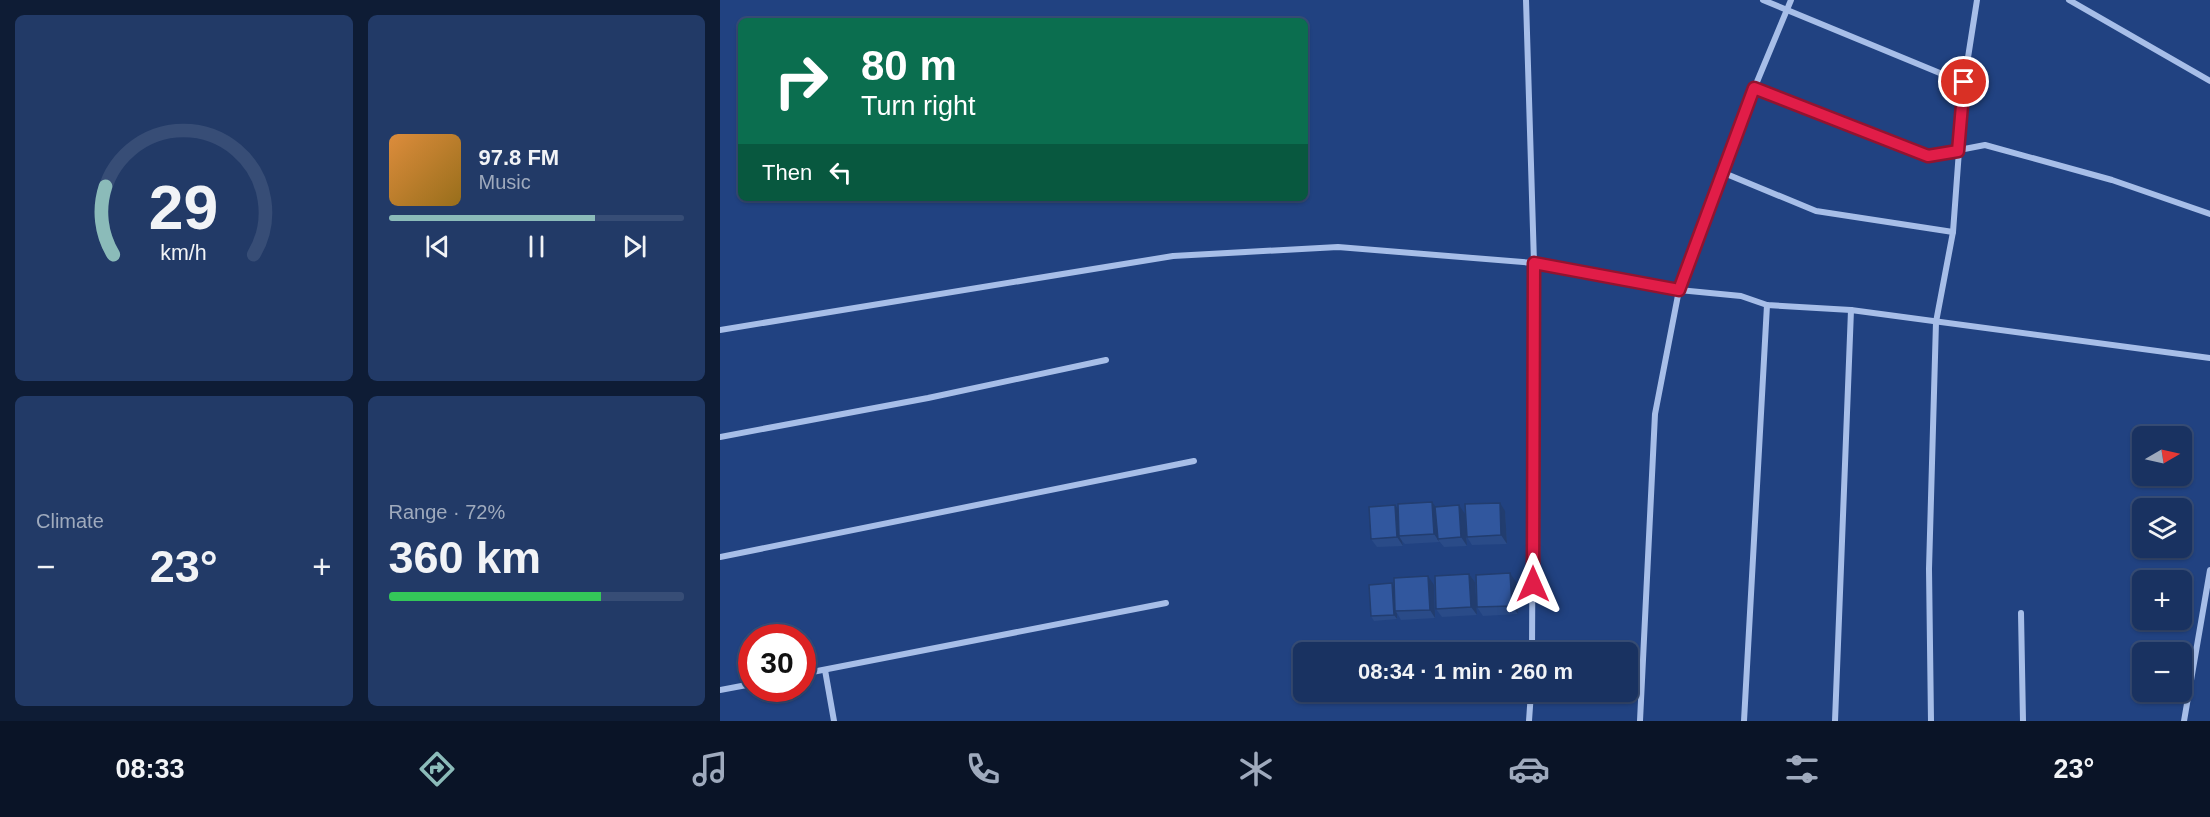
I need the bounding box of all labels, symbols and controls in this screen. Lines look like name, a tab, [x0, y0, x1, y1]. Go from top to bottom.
icon: right	[762, 42, 840, 120]
text: 80 m	[861, 42, 957, 89]
pin	[1938, 56, 1989, 107]
icon: arrive	[1947, 65, 1980, 98]
text: Turn right	[861, 91, 976, 121]
text: 97.8 FM	[479, 145, 559, 170]
icon: left	[824, 156, 857, 189]
text: Then	[762, 160, 812, 185]
text: Music	[479, 171, 531, 193]
text: 29	[149, 173, 218, 242]
icon: previous	[421, 230, 454, 263]
icon: pause	[520, 230, 553, 263]
icon: next	[618, 230, 651, 263]
text: km/h	[161, 242, 207, 266]
north arrow	[2132, 426, 2192, 486]
map controls	[2132, 426, 2192, 702]
button: layers	[2132, 498, 2192, 558]
text: Range · 72%	[389, 501, 505, 523]
text: Climate	[36, 510, 104, 532]
text: 360 km	[389, 532, 541, 583]
text: 23°	[150, 541, 218, 592]
text: −	[36, 548, 55, 585]
text: +	[312, 548, 332, 585]
position arrow	[1501, 552, 1565, 616]
button: +	[2132, 570, 2192, 630]
speed limit sign: 30	[738, 624, 816, 702]
button: −	[2132, 642, 2192, 702]
text: 08:34 · 1 min · 260 m	[1358, 659, 1573, 684]
icon: directions	[416, 748, 458, 790]
icon: music	[689, 748, 731, 790]
icon: phone	[962, 748, 1004, 790]
icon: climate	[1235, 748, 1277, 790]
icon: car	[1508, 748, 1550, 790]
icon: filters	[1781, 748, 1823, 790]
text: 08:33	[116, 754, 185, 784]
text: 23°	[2054, 754, 2094, 784]

